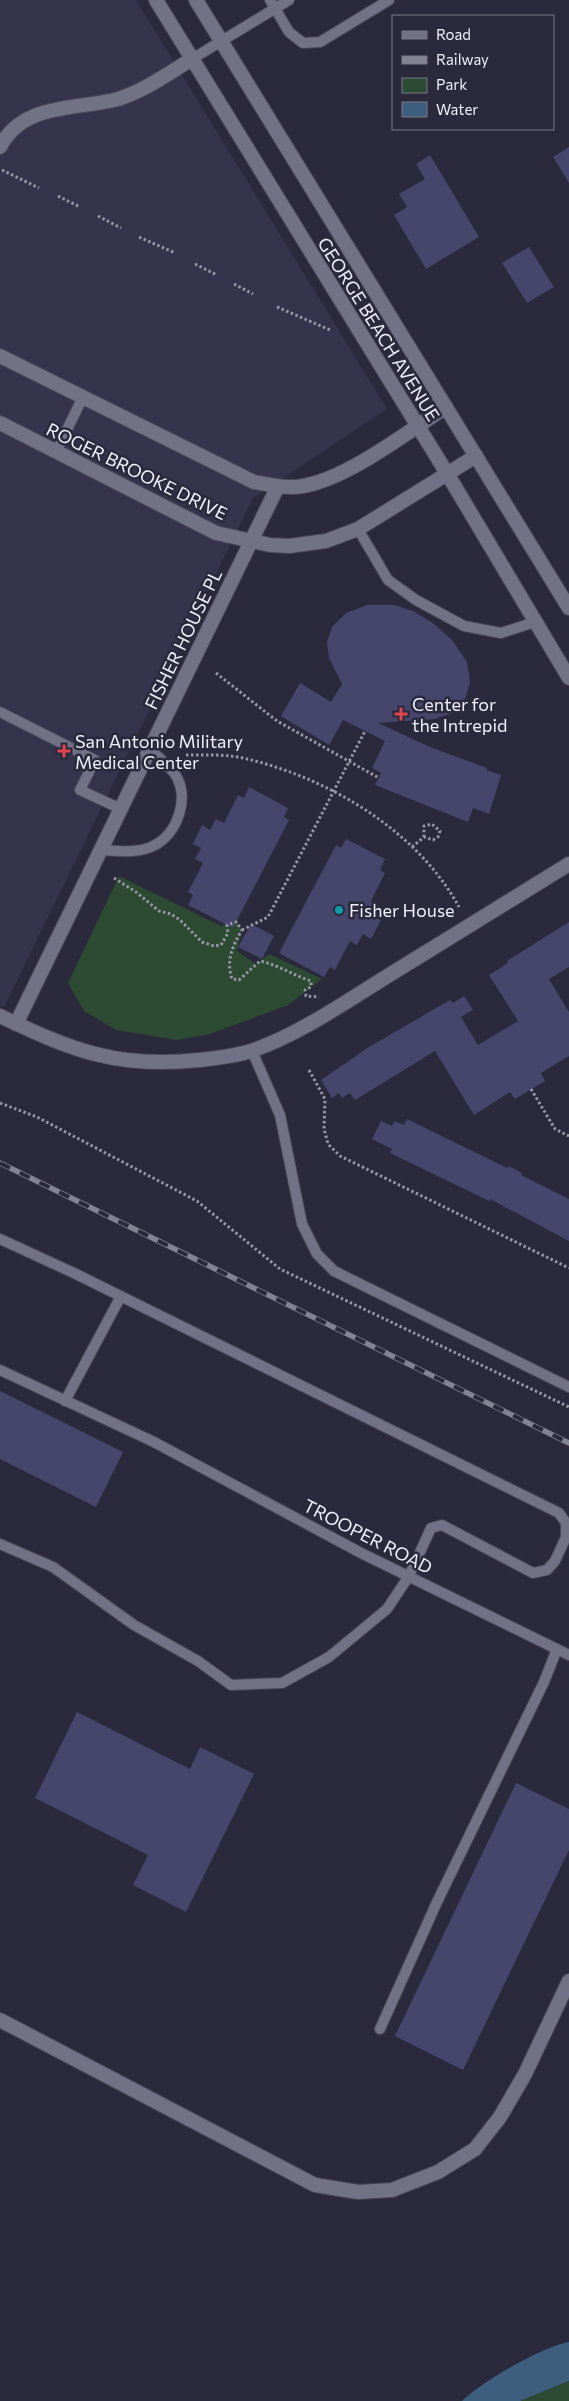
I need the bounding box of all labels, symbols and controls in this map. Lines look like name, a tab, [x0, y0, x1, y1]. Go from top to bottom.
legend	[392, 15, 554, 130]
text: Road	[436, 25, 471, 43]
text: Railway	[436, 50, 489, 68]
text: Park	[436, 75, 467, 93]
text: Water	[436, 100, 478, 118]
street label: GEORGE BEACH AVENUE	[313, 233, 445, 425]
street label: ROGER BROOKE DRIVE	[43, 418, 231, 524]
street label: FISHER HOUSE PL	[140, 565, 226, 713]
place label: Center for the Intrepid	[412, 693, 507, 736]
marker: Center for the Intrepid	[394, 707, 408, 721]
place label: San Antonio Military Medical Center	[75, 730, 243, 773]
marker: San Antonio Military Medical Center	[57, 744, 71, 758]
place label: Fisher House	[349, 899, 455, 921]
marker: Fisher House	[333, 904, 345, 916]
street label: TROOPER ROAD	[300, 1494, 436, 1578]

